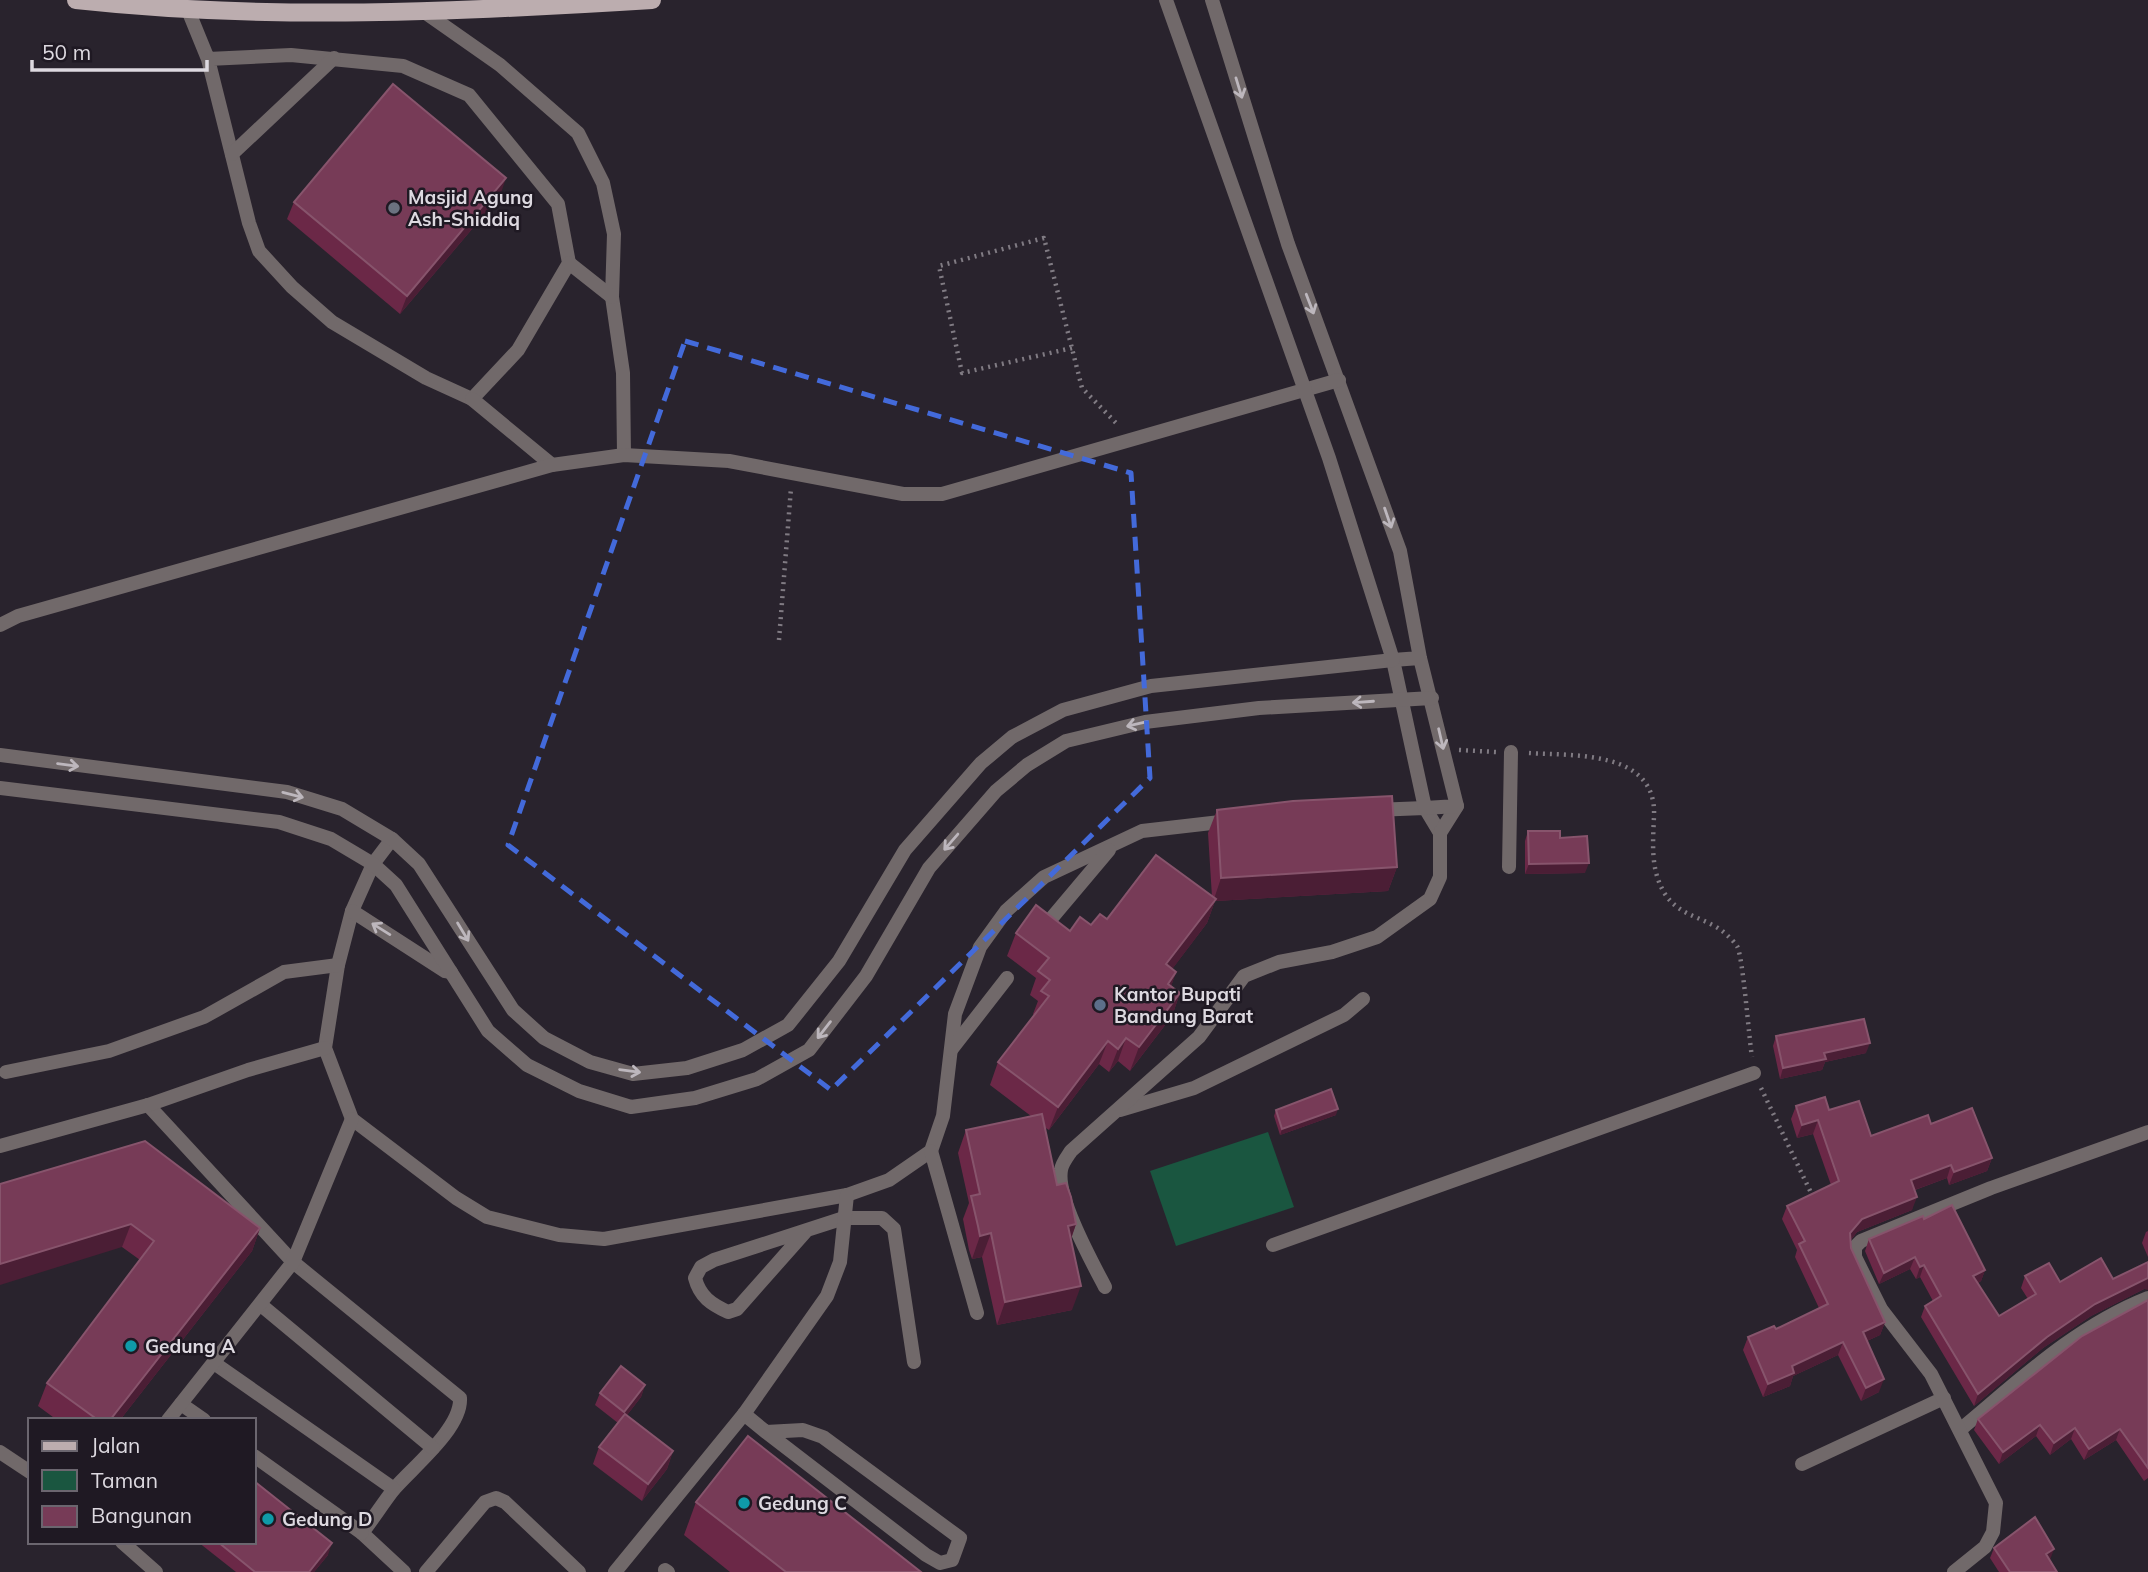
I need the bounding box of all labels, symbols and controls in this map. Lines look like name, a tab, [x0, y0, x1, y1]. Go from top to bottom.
scale bar	[32, 28, 206, 72]
text: 50 m	[42, 39, 91, 65]
one-way arrow	[1234, 77, 1247, 99]
place label: Masjid Agung Ash-Shiddiq	[408, 185, 533, 231]
marker: Masjid Agung Ash-Shiddiq	[386, 200, 402, 216]
one-way arrow	[1305, 292, 1318, 314]
one-way arrow	[1383, 506, 1395, 528]
one-way arrow	[1353, 696, 1375, 709]
one-way arrow	[1126, 717, 1149, 731]
one-way arrow	[1435, 727, 1448, 749]
one-way arrow	[56, 758, 78, 771]
one-way arrow	[281, 789, 304, 802]
one-way arrow	[943, 833, 959, 851]
one-way arrow	[371, 922, 391, 936]
one-way arrow	[456, 922, 470, 942]
place label: Kantor Bupati Bandung Barat	[1114, 982, 1253, 1028]
marker: Kantor Bupati Bandung Barat	[1092, 997, 1108, 1013]
one-way arrow	[817, 1020, 832, 1039]
one-way arrow	[618, 1065, 641, 1078]
place label: Gedung A	[145, 1334, 236, 1358]
marker: Gedung A	[123, 1338, 139, 1354]
legend	[28, 1418, 256, 1544]
text: Jalan	[91, 1432, 140, 1458]
text: Taman	[91, 1467, 158, 1493]
place label: Gedung C	[758, 1491, 847, 1515]
marker: Gedung C	[736, 1495, 752, 1511]
text: Bangunan	[91, 1502, 192, 1528]
place label: Gedung D	[282, 1507, 373, 1531]
marker: Gedung D	[260, 1511, 276, 1527]

